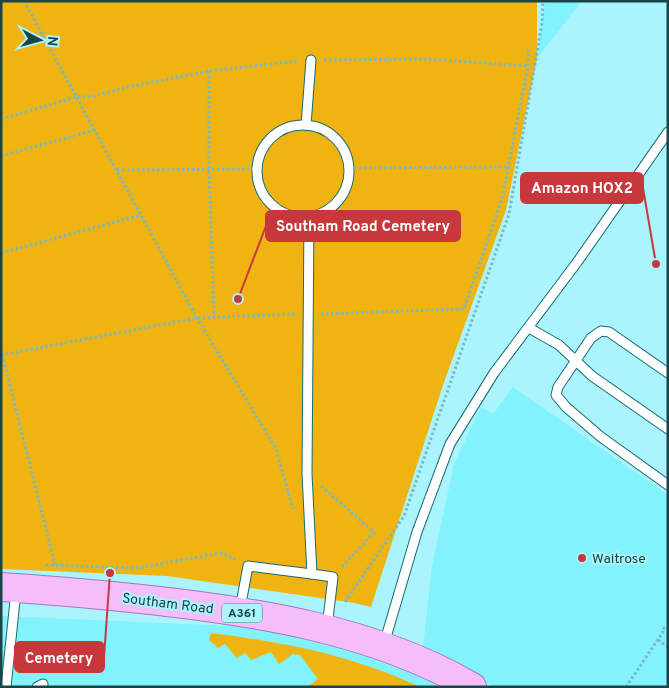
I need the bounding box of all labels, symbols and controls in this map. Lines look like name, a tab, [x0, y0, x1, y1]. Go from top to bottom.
north arrow	[15, 15, 65, 65]
text: N	[42, 35, 60, 47]
callout: Amazon HOX2	[521, 173, 643, 203]
text: Amazon HOX2	[531, 180, 633, 199]
callout: Southam Road Cemetery	[266, 211, 460, 241]
text: Southam Road Cemetery	[276, 218, 450, 237]
place label: Waitrose	[592, 551, 646, 568]
marker: Waitrose	[576, 552, 588, 564]
street label: Southam Road	[121, 590, 214, 619]
road number: A361	[222, 604, 262, 622]
callout: Cemetery	[15, 642, 104, 672]
text: Cemetery	[25, 650, 94, 669]

